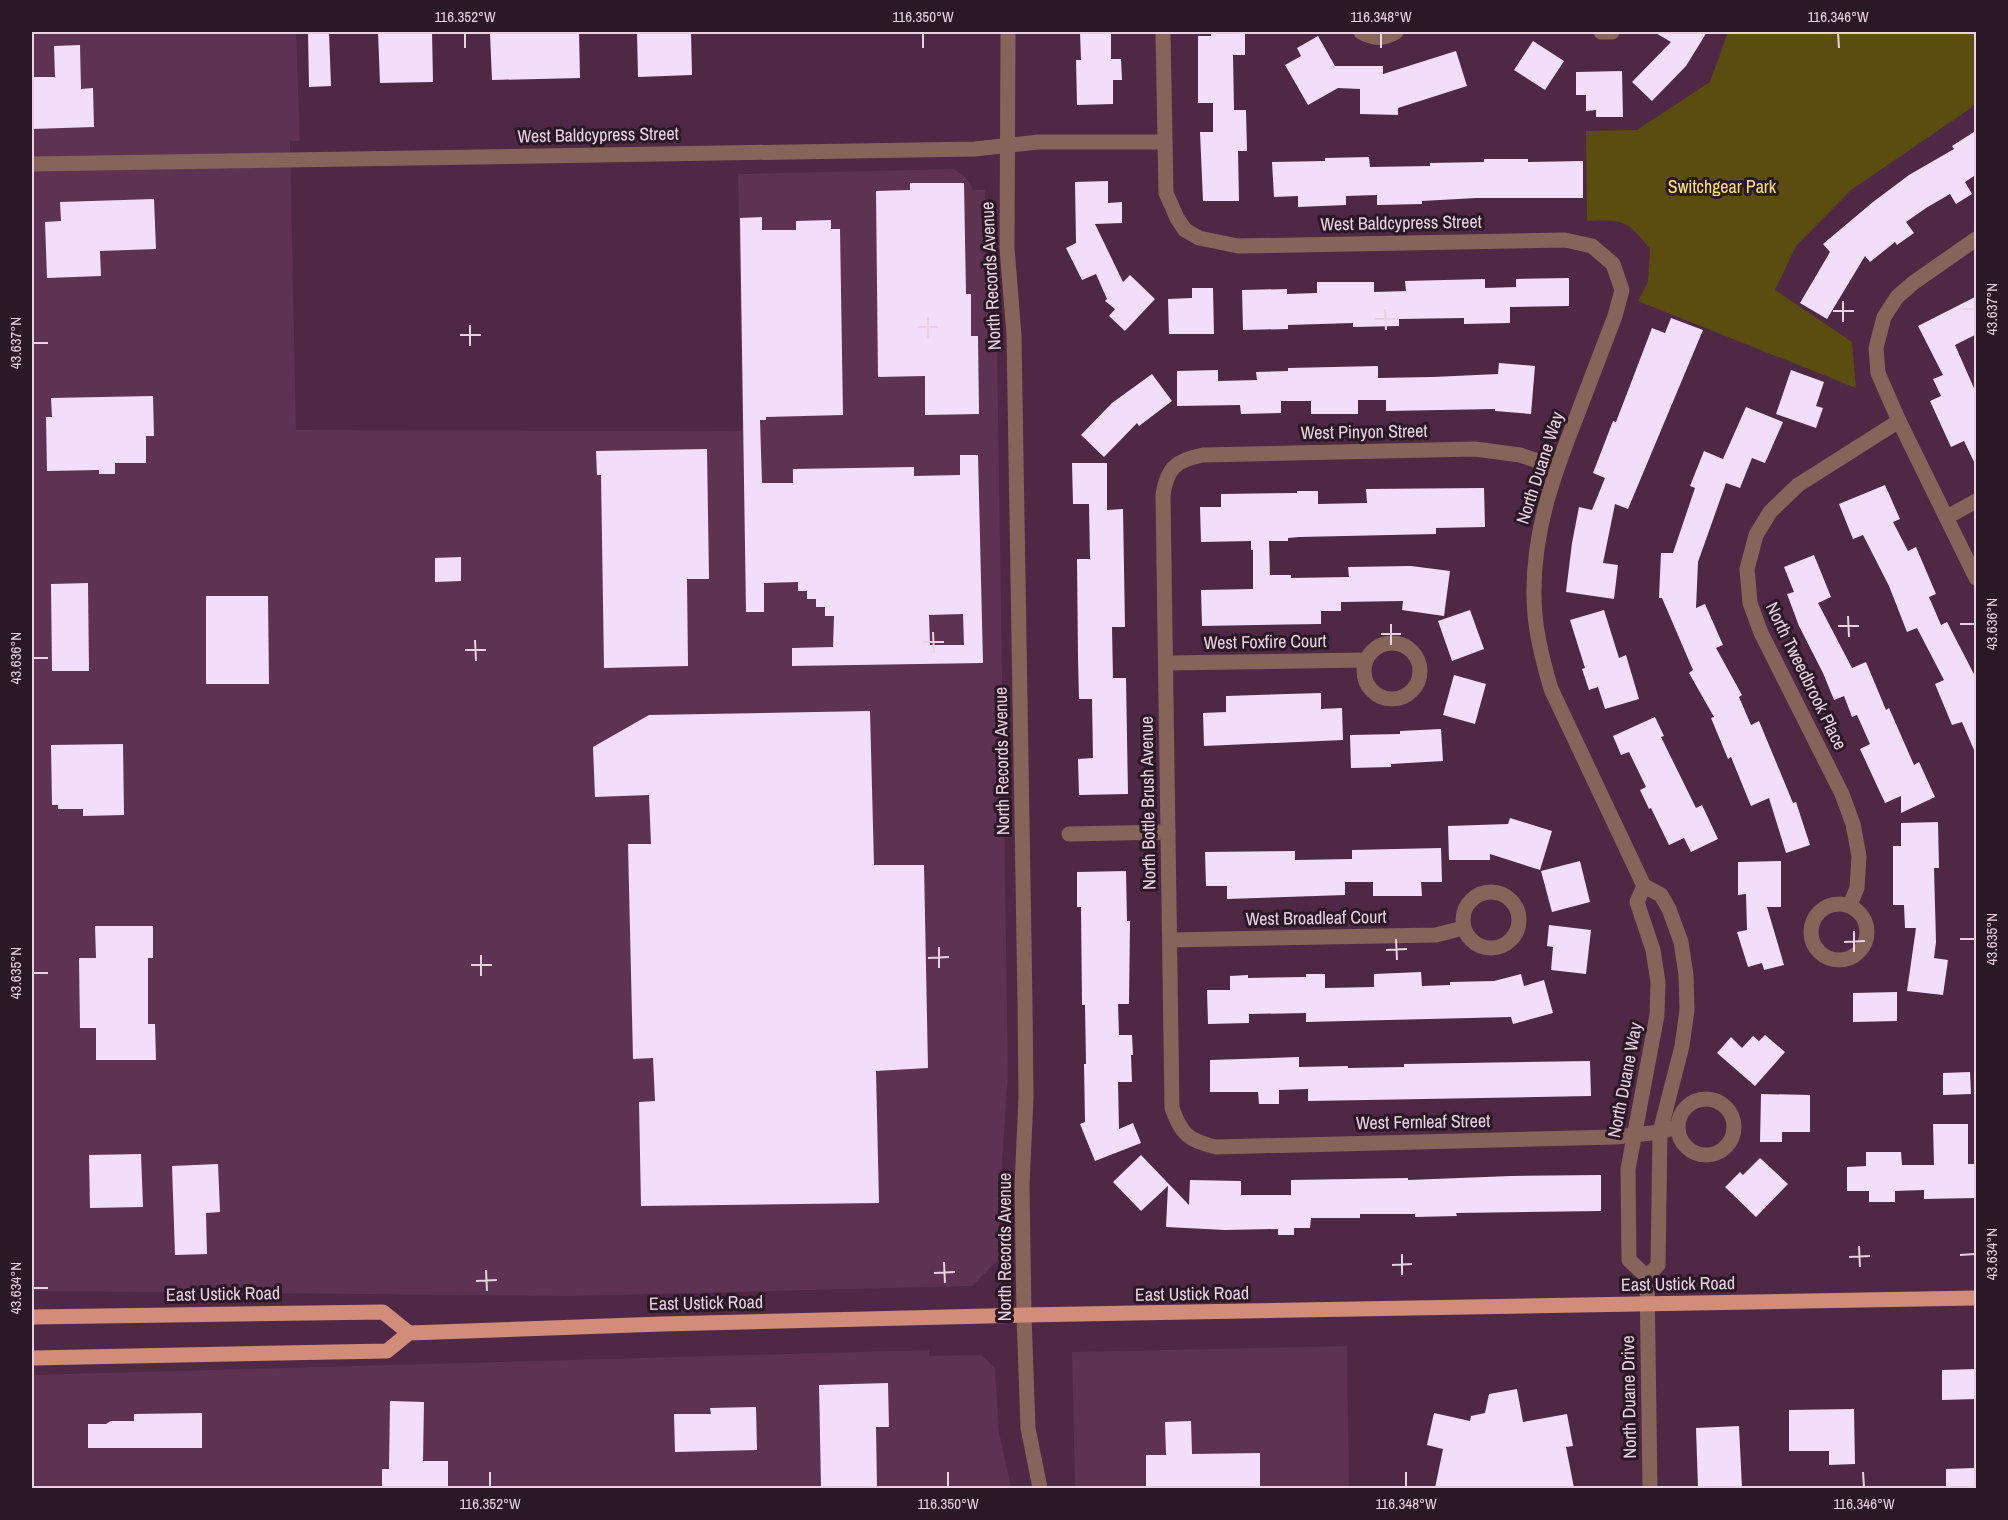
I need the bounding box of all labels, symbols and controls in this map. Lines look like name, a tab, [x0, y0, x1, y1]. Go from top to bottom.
text: 116.352°W	[434, 6, 496, 27]
text: 116.350°W	[892, 6, 954, 27]
text: 116.348°W	[1350, 6, 1412, 27]
text: 116.346°W	[1807, 6, 1869, 27]
street label: West Baldcypress Street	[517, 121, 679, 148]
park label: Switchgear Park	[1668, 174, 1777, 199]
street label: North Records Avenue	[974, 201, 1007, 351]
street label: West Baldcypress Street	[1320, 209, 1482, 236]
text: 43.637°N	[1981, 283, 2002, 335]
text: 43.637°N	[5, 317, 26, 369]
street label: North Duane Way	[1510, 408, 1570, 527]
street label: West Pinyon Street	[1300, 418, 1428, 445]
street label: North Tweedbrook Place	[1760, 598, 1853, 754]
text: 43.636°N	[1981, 598, 2002, 650]
street label: West Foxfire Court	[1203, 628, 1327, 655]
text: 43.636°N	[5, 632, 26, 684]
street label: North Records Avenue	[988, 687, 1015, 835]
street label: North Bottle Brush Avenue	[1133, 716, 1162, 890]
street label: West Broadleaf Court	[1245, 904, 1387, 931]
text: 43.635°N	[1981, 913, 2002, 965]
text: 43.635°N	[5, 947, 26, 999]
street label: North Duane Way	[1601, 1020, 1648, 1140]
street label: West Fernleaf Street	[1356, 1108, 1490, 1135]
street label: North Records Avenue	[992, 1173, 1017, 1321]
text: 43.634°N	[1981, 1228, 2002, 1280]
text: 43.634°N	[5, 1262, 26, 1314]
street label: East Ustick Road	[1621, 1270, 1735, 1297]
street label: East Ustick Road	[166, 1280, 280, 1307]
street label: East Ustick Road	[1135, 1280, 1249, 1307]
street label: East Ustick Road	[649, 1289, 763, 1316]
street label: North Duane Drive	[1615, 1335, 1642, 1459]
text: 116.352°W	[459, 1493, 521, 1514]
text: 116.350°W	[917, 1493, 979, 1514]
text: 116.348°W	[1375, 1493, 1437, 1514]
text: 116.346°W	[1833, 1493, 1895, 1514]

